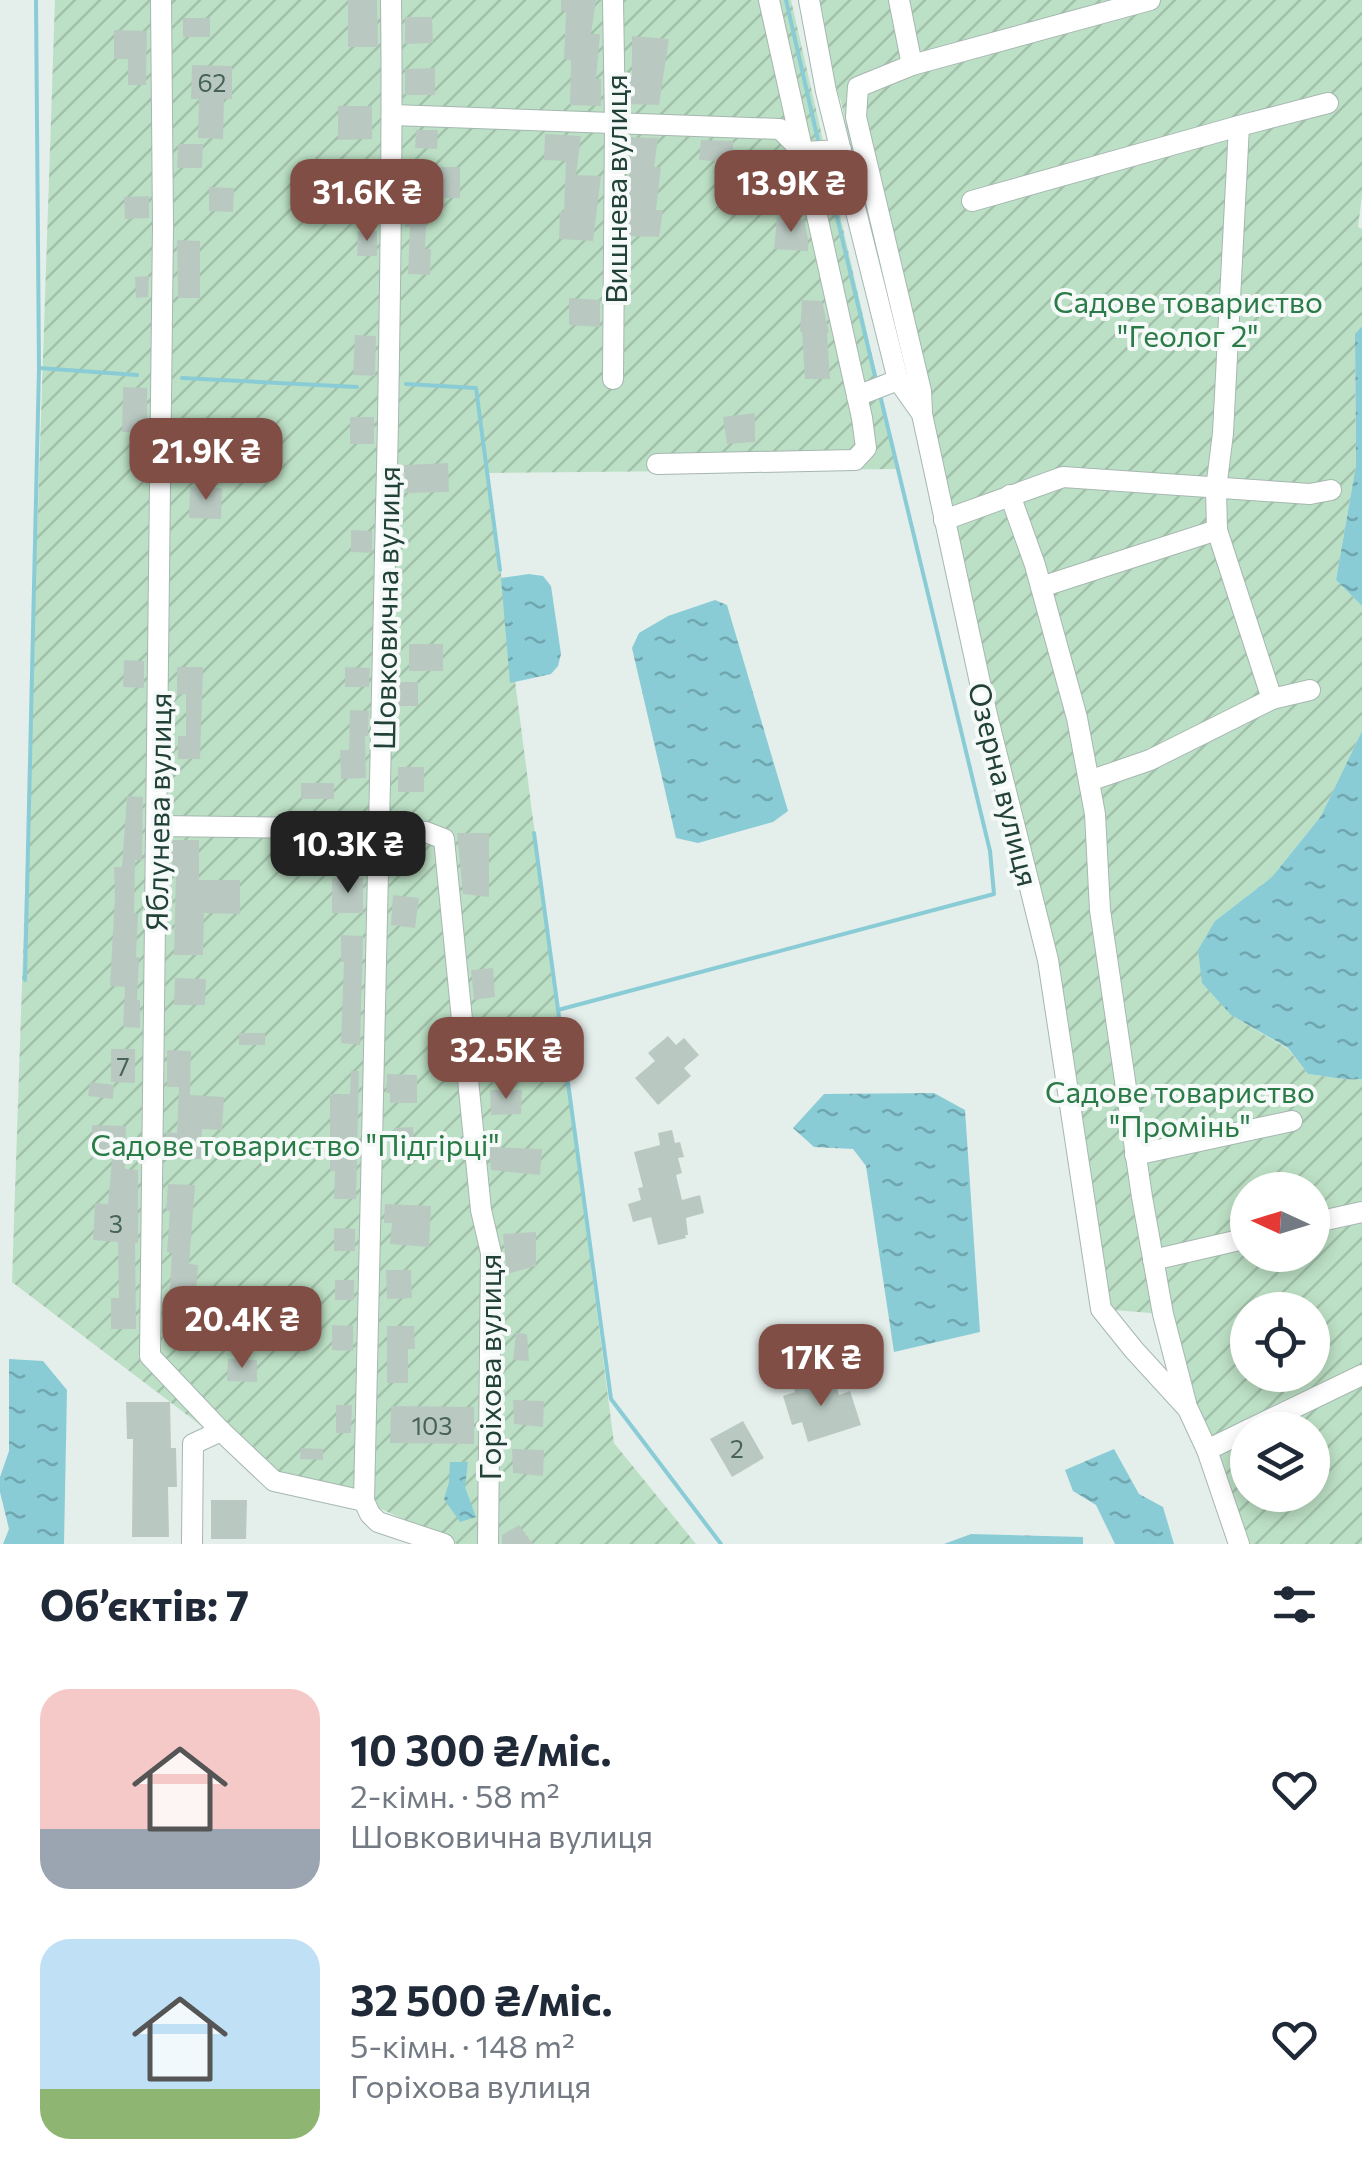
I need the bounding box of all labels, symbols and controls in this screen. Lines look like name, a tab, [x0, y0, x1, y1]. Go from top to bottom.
house number: 62	[198, 67, 226, 97]
street label: Вишнева вулиця	[596, 74, 633, 304]
pin: 13.9K ₴	[699, 150, 883, 235]
pin: 31.6K ₴	[275, 159, 459, 244]
text: 13.9K ₴	[737, 162, 846, 202]
text: 31.6K ₴	[312, 171, 422, 211]
park label: Садове товариство "Геолог 2"	[1053, 282, 1323, 353]
pin: 21.9K ₴	[114, 418, 298, 503]
text: 21.9K ₴	[152, 430, 261, 470]
street label: Шовковична вулиця	[364, 466, 406, 750]
street label: Озерна вулиця	[962, 678, 1048, 890]
street label: Яблунева вулиця	[136, 692, 178, 932]
pin: 10.3K ₴	[256, 811, 440, 896]
text: 10.3K ₴	[293, 823, 403, 863]
pin: 32.5K ₴	[414, 1017, 598, 1102]
text: 32.5K ₴	[450, 1029, 562, 1069]
house number: 7	[116, 1051, 130, 1081]
park label: Садове товариство "Промінь"	[1045, 1072, 1315, 1143]
park label: Садове товариство "Підгірці"	[90, 1125, 500, 1162]
north arrow	[1230, 1172, 1330, 1272]
map controls	[1230, 1172, 1330, 1512]
house number: 3	[109, 1208, 123, 1238]
street label: Горіхова вулиця	[470, 1254, 507, 1480]
pin: 20.4K ₴	[150, 1286, 334, 1371]
button: locate	[1230, 1292, 1330, 1392]
text: 20.4K ₴	[184, 1298, 300, 1338]
pin: 17K ₴	[751, 1324, 891, 1409]
text: 17K ₴	[781, 1336, 861, 1376]
house number: 103	[411, 1410, 453, 1440]
button: layers	[1230, 1412, 1330, 1512]
house number: 2	[730, 1433, 744, 1463]
icon: filters	[1267, 1577, 1322, 1632]
text: Об’єктів: 7	[40, 1578, 249, 1630]
text: 10 300 ₴/міс.	[350, 1723, 612, 1775]
icon: home	[120, 1729, 240, 1849]
icon: heart	[1267, 1762, 1322, 1817]
text: 2-кімн. · 58 m²	[350, 1775, 560, 1815]
text: Шовковична вулиця	[350, 1815, 653, 1855]
text: 32 500 ₴/міс.	[350, 1973, 613, 2025]
icon: home	[120, 1979, 240, 2099]
icon: heart	[1267, 2012, 1322, 2067]
text: 5-кімн. · 148 m²	[350, 2025, 575, 2065]
text: Горіхова вулиця	[350, 2065, 591, 2105]

